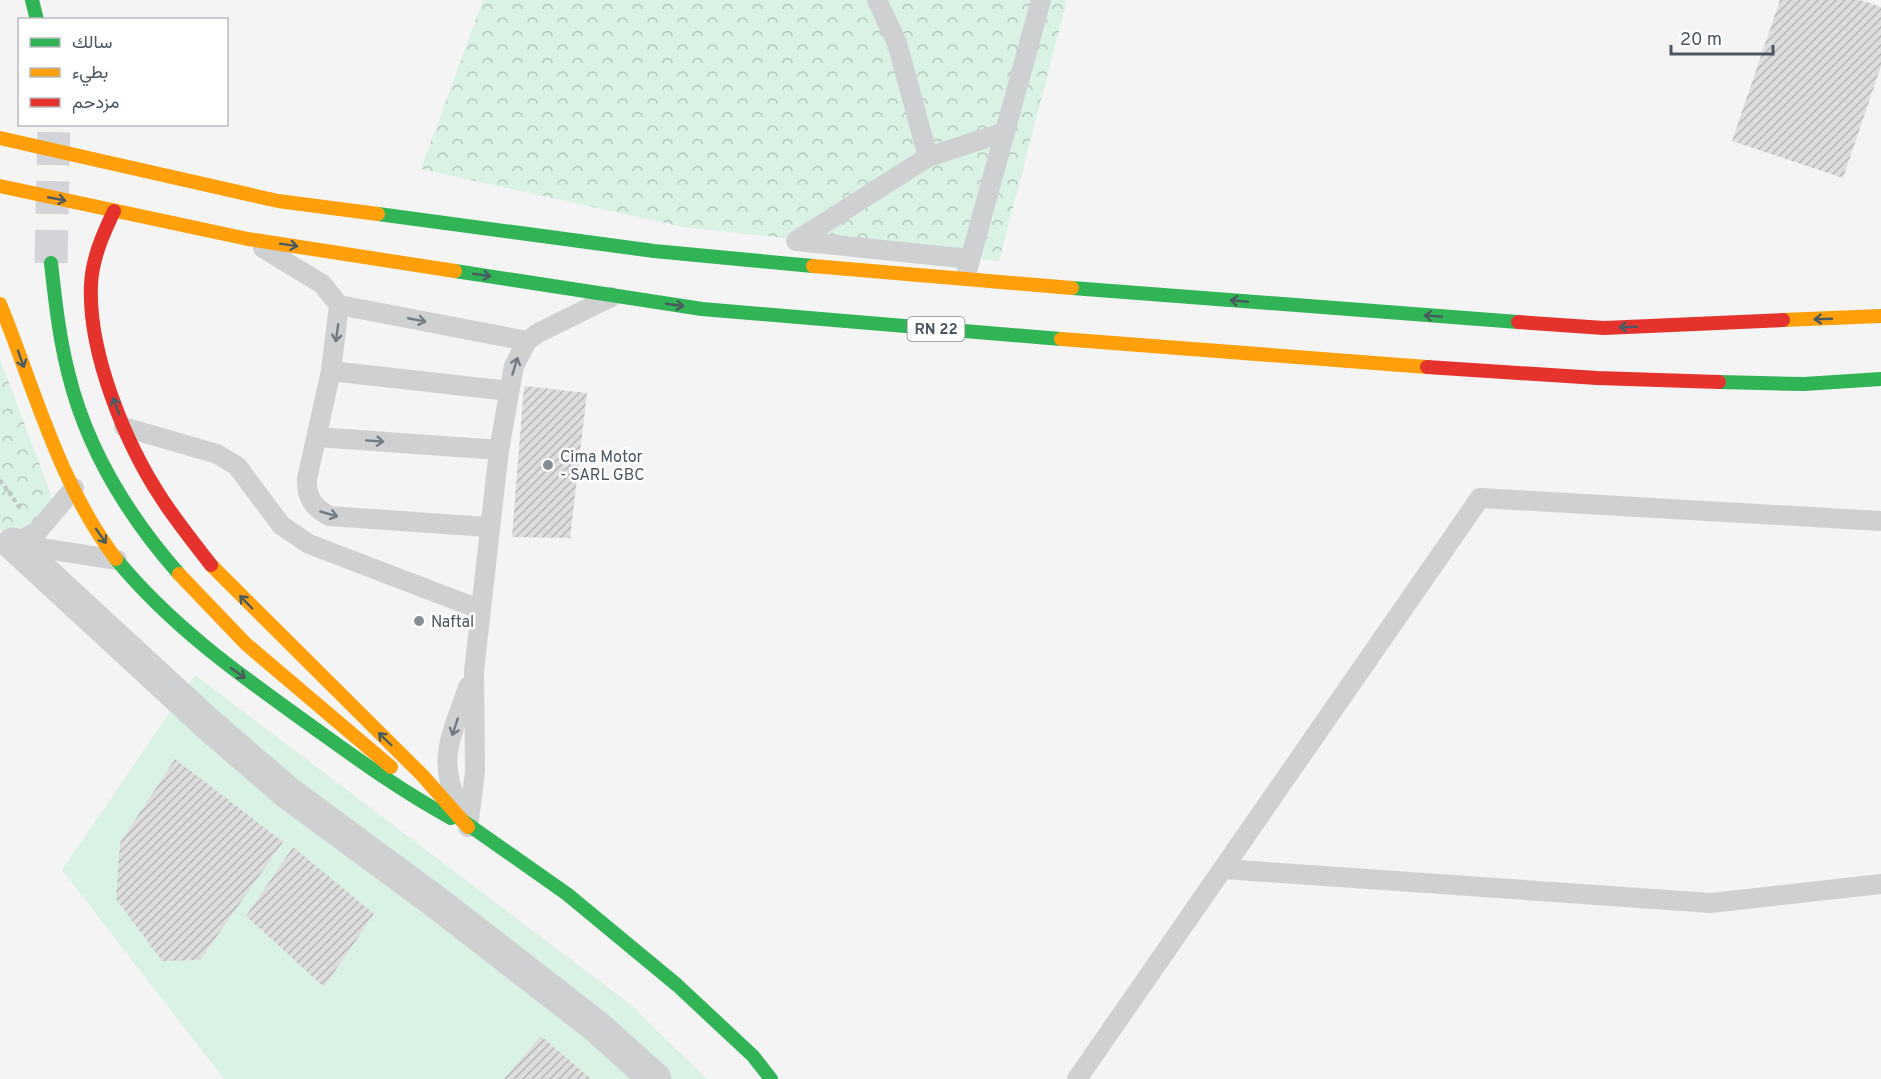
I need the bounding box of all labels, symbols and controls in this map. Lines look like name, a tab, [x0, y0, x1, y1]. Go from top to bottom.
legend	[18, 18, 228, 126]
scale bar	[1671, 18, 1773, 56]
text: 20 m	[1680, 29, 1722, 52]
text: سالك	[72, 32, 112, 55]
text: بطيء	[72, 62, 108, 87]
text: مزدحم	[72, 92, 119, 115]
one-way arrow	[47, 194, 66, 205]
one-way arrow	[279, 240, 299, 251]
one-way arrow	[472, 270, 491, 281]
one-way arrow	[1229, 296, 1249, 307]
one-way arrow	[664, 300, 684, 311]
one-way arrow	[1424, 310, 1444, 321]
one-way arrow	[1813, 313, 1833, 324]
one-way arrow	[407, 315, 427, 326]
road number: RN 22	[908, 317, 964, 341]
one-way arrow	[1618, 322, 1638, 333]
one-way arrow	[331, 323, 342, 343]
one-way arrow	[17, 349, 28, 367]
one-way arrow	[511, 357, 522, 376]
one-way arrow	[110, 397, 121, 416]
one-way arrow	[364, 436, 384, 447]
place label: Cima Motor - SARL GBC	[560, 448, 645, 486]
marker: Cima Motor - SARL GBC	[541, 458, 555, 472]
one-way arrow	[319, 508, 338, 520]
one-way arrow	[94, 528, 107, 544]
one-way arrow	[238, 595, 253, 610]
place label: Naftal	[431, 613, 474, 633]
marker: Naftal	[412, 614, 426, 628]
one-way arrow	[229, 667, 245, 679]
one-way arrow	[449, 717, 460, 735]
one-way arrow	[377, 732, 392, 746]

